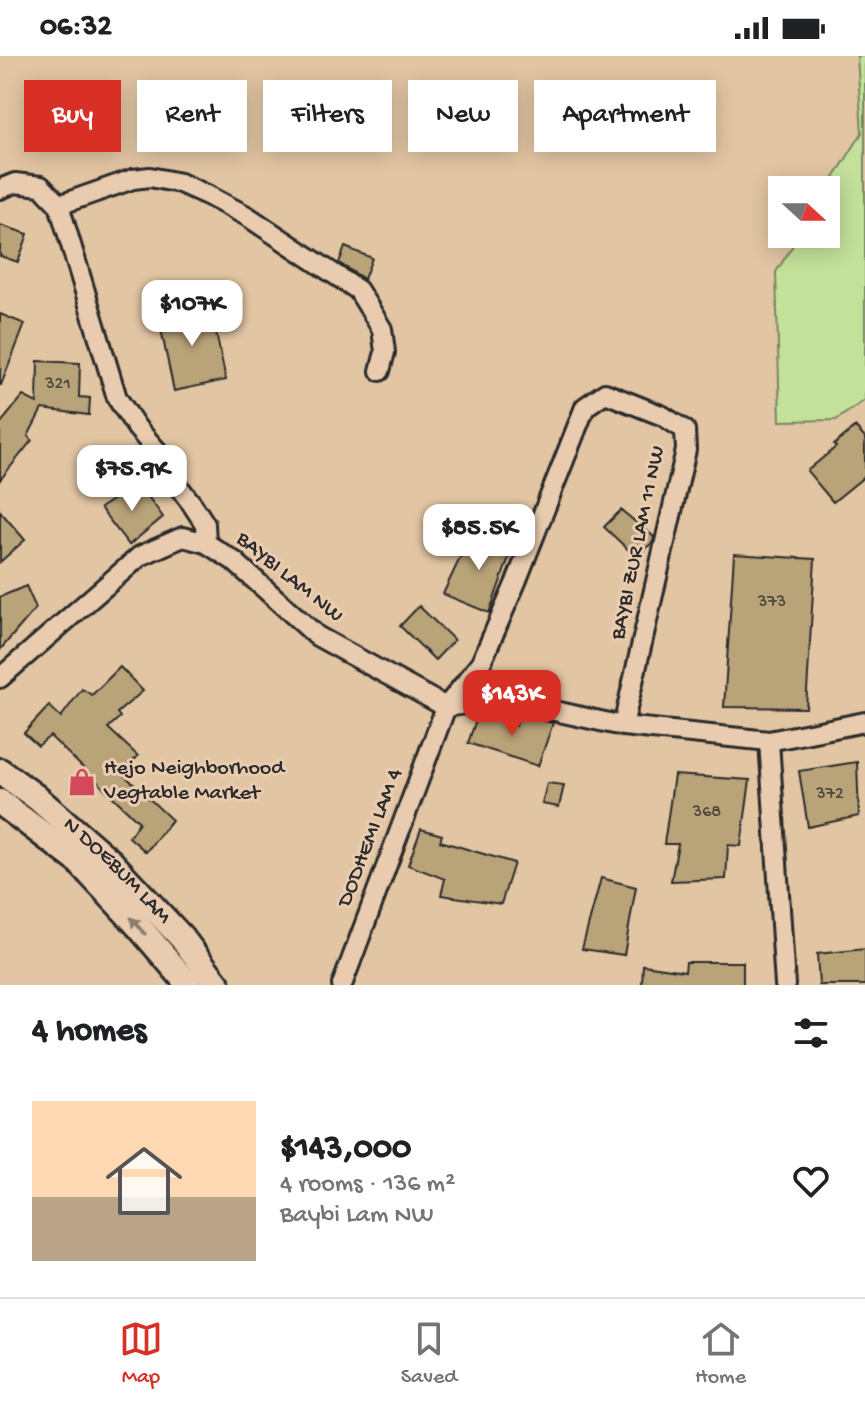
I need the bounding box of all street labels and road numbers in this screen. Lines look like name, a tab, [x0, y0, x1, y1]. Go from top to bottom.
street label: BAYBI ZUR LAM 11 NW	[606, 444, 672, 643]
street label: BAYBI LAM NW	[229, 526, 348, 629]
street label: DODHEMI LAM 4	[332, 765, 409, 913]
street label: N DOEBUM LAM	[57, 813, 176, 931]

